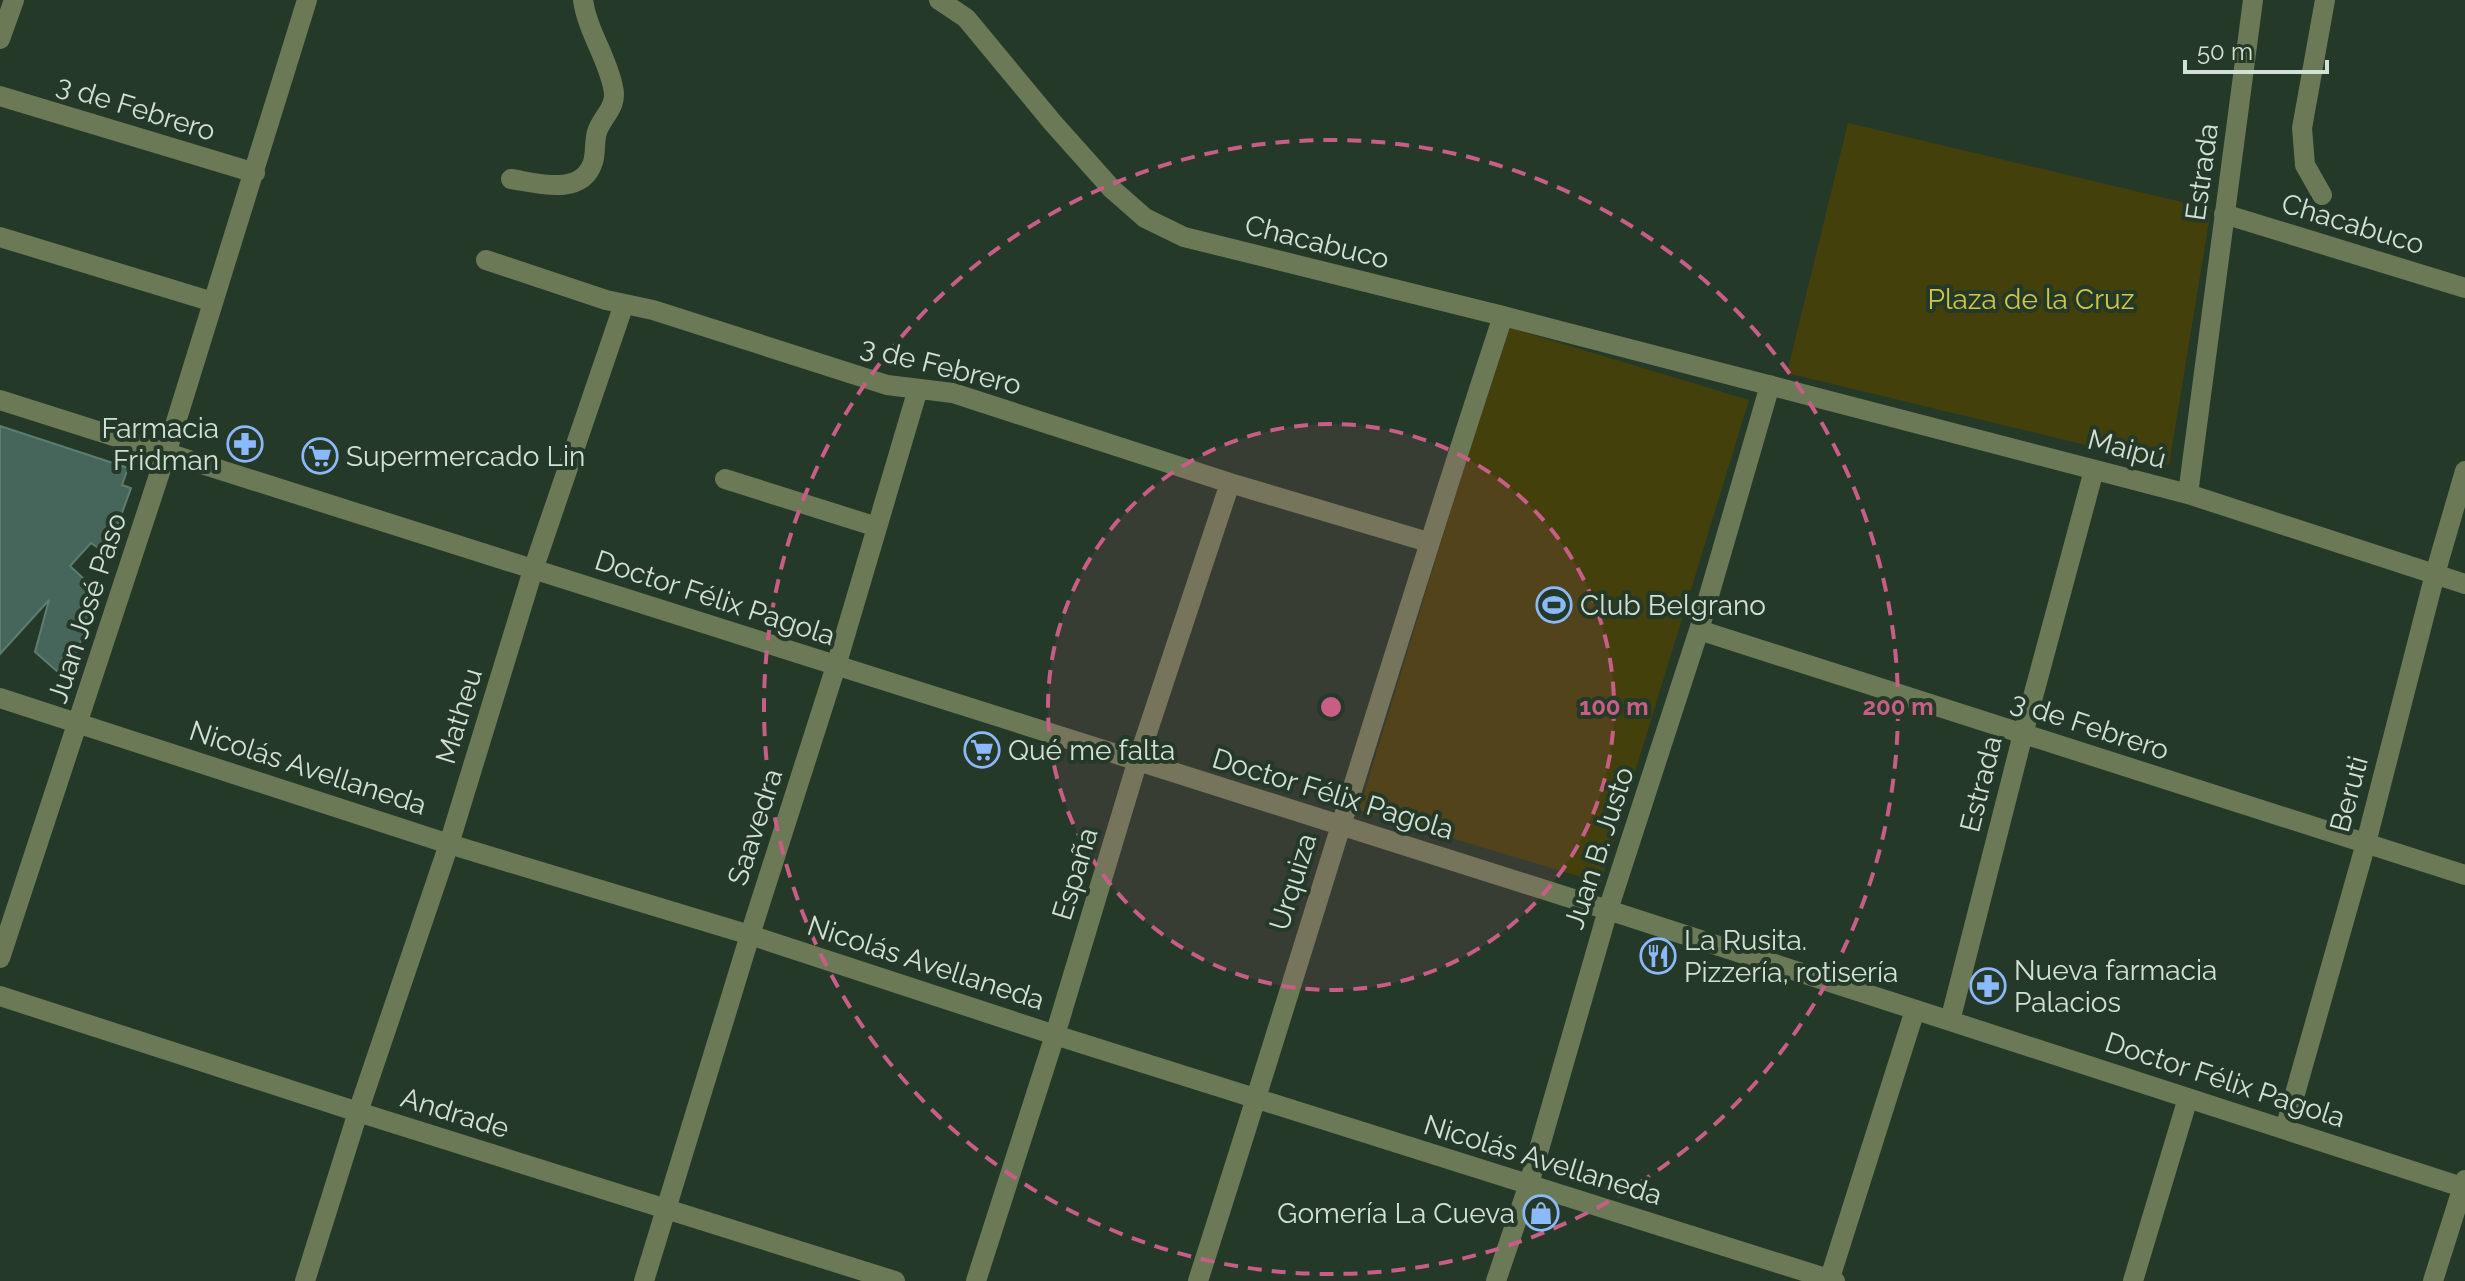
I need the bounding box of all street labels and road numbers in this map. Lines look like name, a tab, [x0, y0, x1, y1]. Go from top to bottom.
street label: 3 de Febrero	[53, 68, 219, 148]
street label: Estrada	[2179, 121, 2225, 223]
street label: Chacabuco	[2278, 187, 2428, 261]
street label: Chacabuco	[1242, 208, 1392, 276]
street label: 3 de Febrero	[857, 330, 1025, 402]
street label: Maipú	[2084, 423, 2170, 475]
street label: Juan José Paso	[41, 509, 133, 707]
street label: Doctor Félix Pagola	[591, 544, 839, 652]
street label: Matheu	[429, 664, 489, 768]
street label: 3 de Febrero	[2007, 685, 2173, 767]
street label: Nicolás Avellaneda	[185, 714, 431, 822]
street label: Estrada	[1953, 733, 2009, 835]
street label: Doctor Félix Pagola	[1208, 742, 1458, 846]
street label: Beruti	[2323, 753, 2375, 835]
street label: Juan B. Justo	[1557, 763, 1641, 933]
street label: Saavedra	[721, 765, 789, 889]
street label: España	[1045, 824, 1105, 924]
street label: Urquiza	[1263, 830, 1323, 934]
street label: Nicolás Avellaneda	[803, 909, 1049, 1017]
street label: Doctor Félix Pagola	[2101, 1026, 2349, 1134]
street label: Andrade	[397, 1081, 513, 1145]
street label: Nicolás Avellaneda	[1420, 1108, 1666, 1212]

